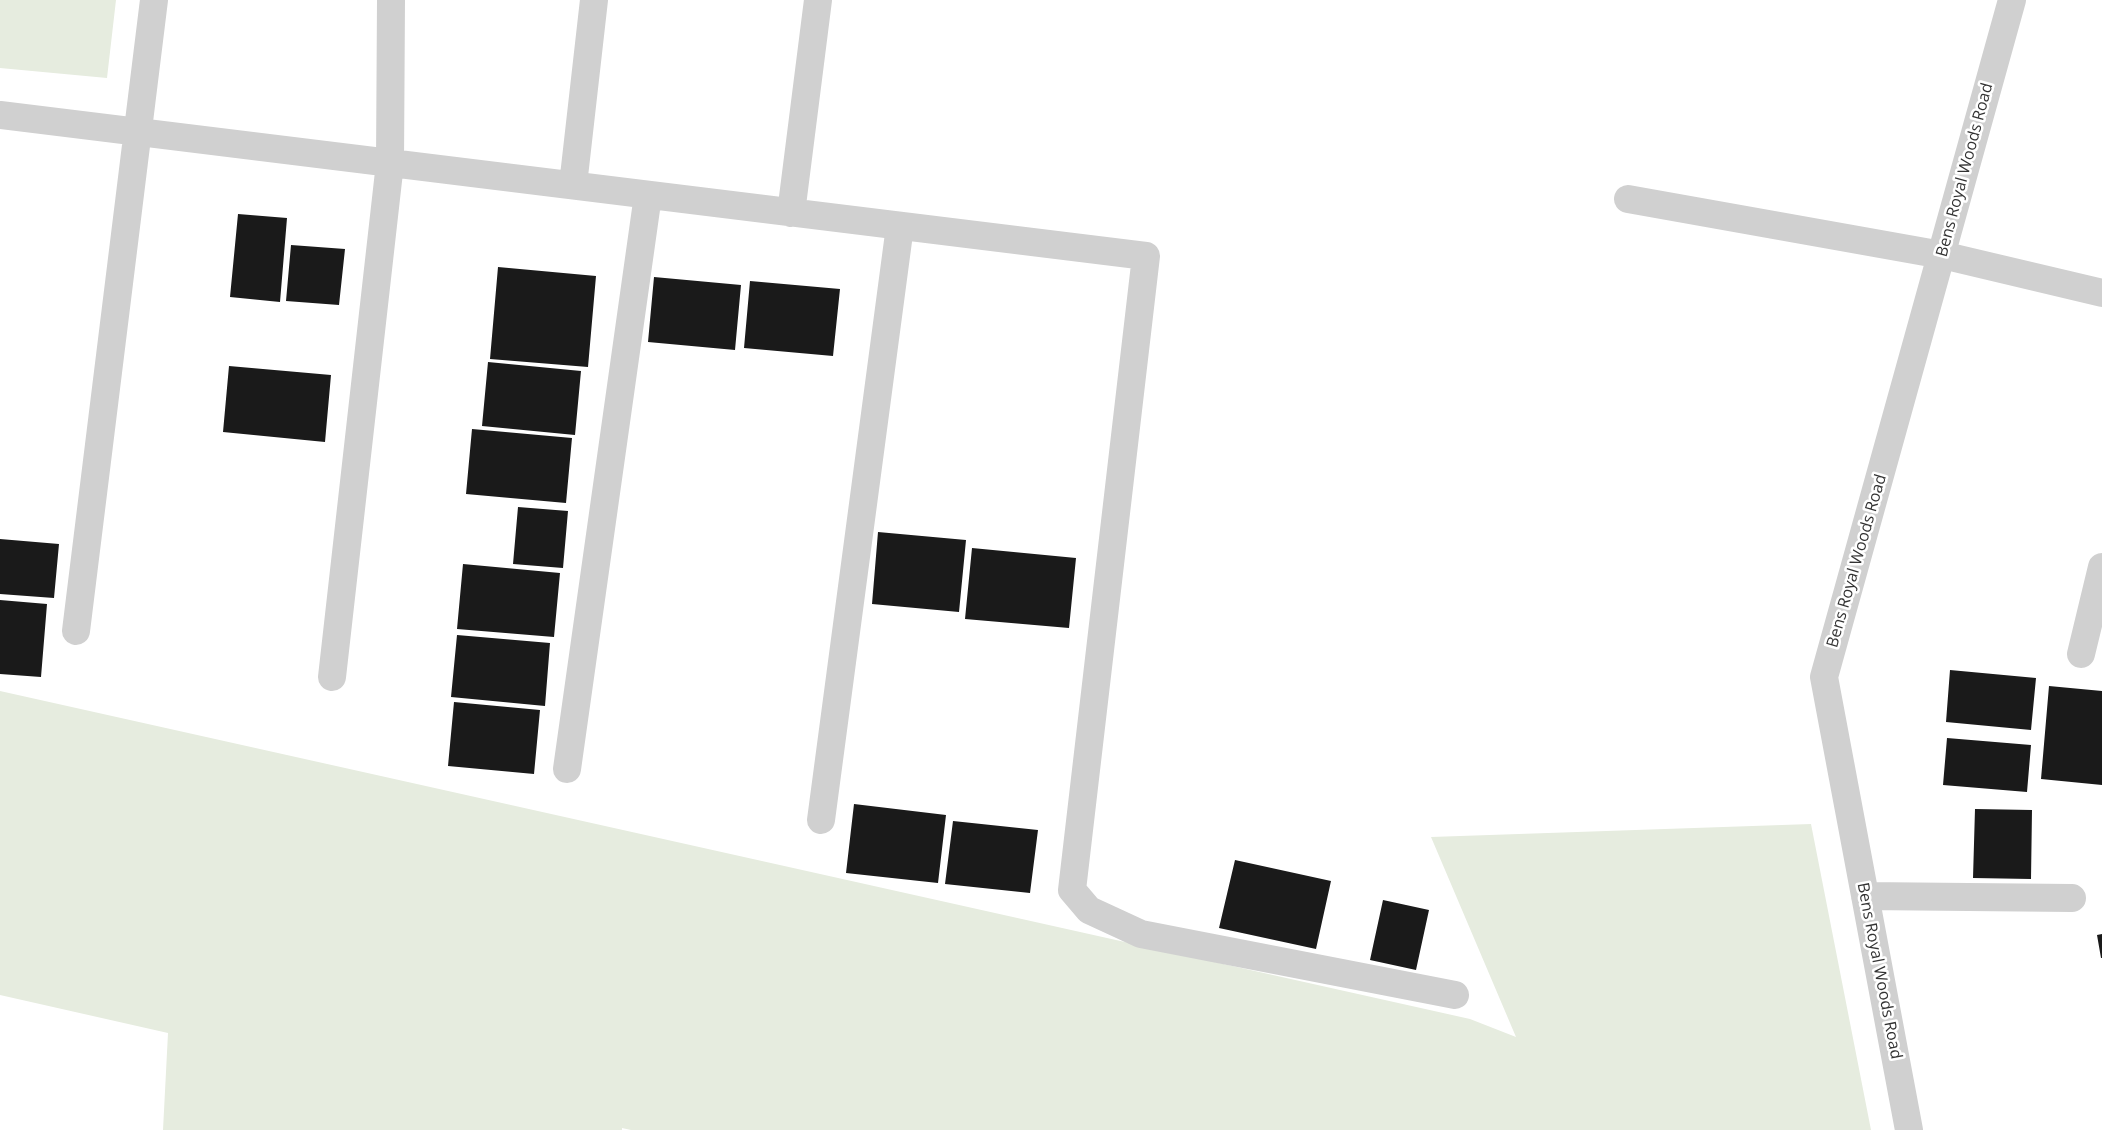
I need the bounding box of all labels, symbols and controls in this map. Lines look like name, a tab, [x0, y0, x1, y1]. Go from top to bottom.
street label: Bens Royal Woods Road	[1933, 81, 1997, 259]
street label: Bens Royal Woods Road	[1823, 472, 1891, 650]
street label: Bens Royal Woods Road	[1852, 881, 1906, 1061]

